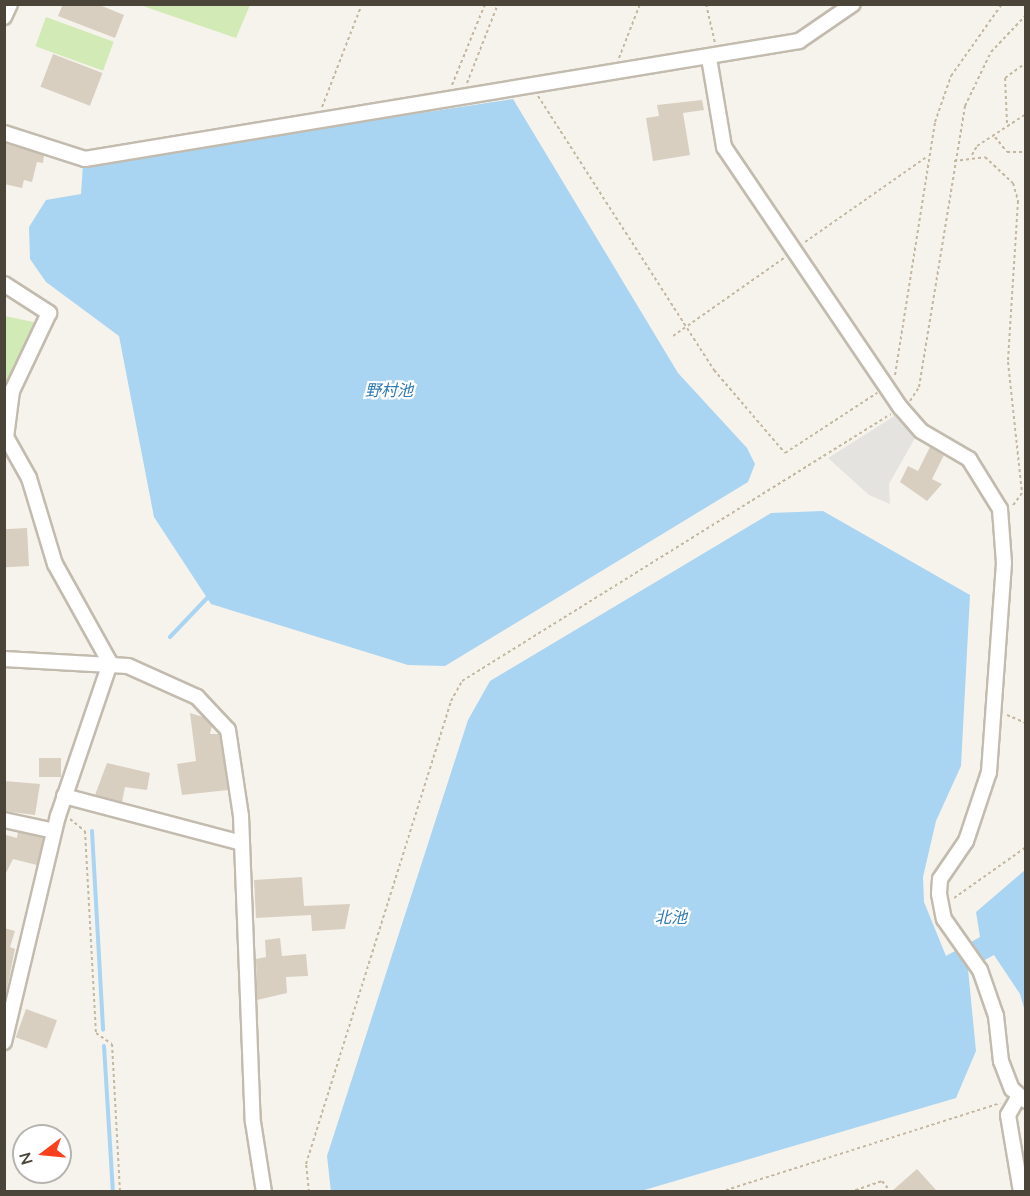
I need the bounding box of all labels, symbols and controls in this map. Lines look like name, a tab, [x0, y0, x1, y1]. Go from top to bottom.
water label: 野村池	[365, 381, 413, 401]
water label: 北池	[655, 908, 687, 928]
north arrow	[12, 1124, 72, 1184]
text: N	[14, 1150, 39, 1167]

